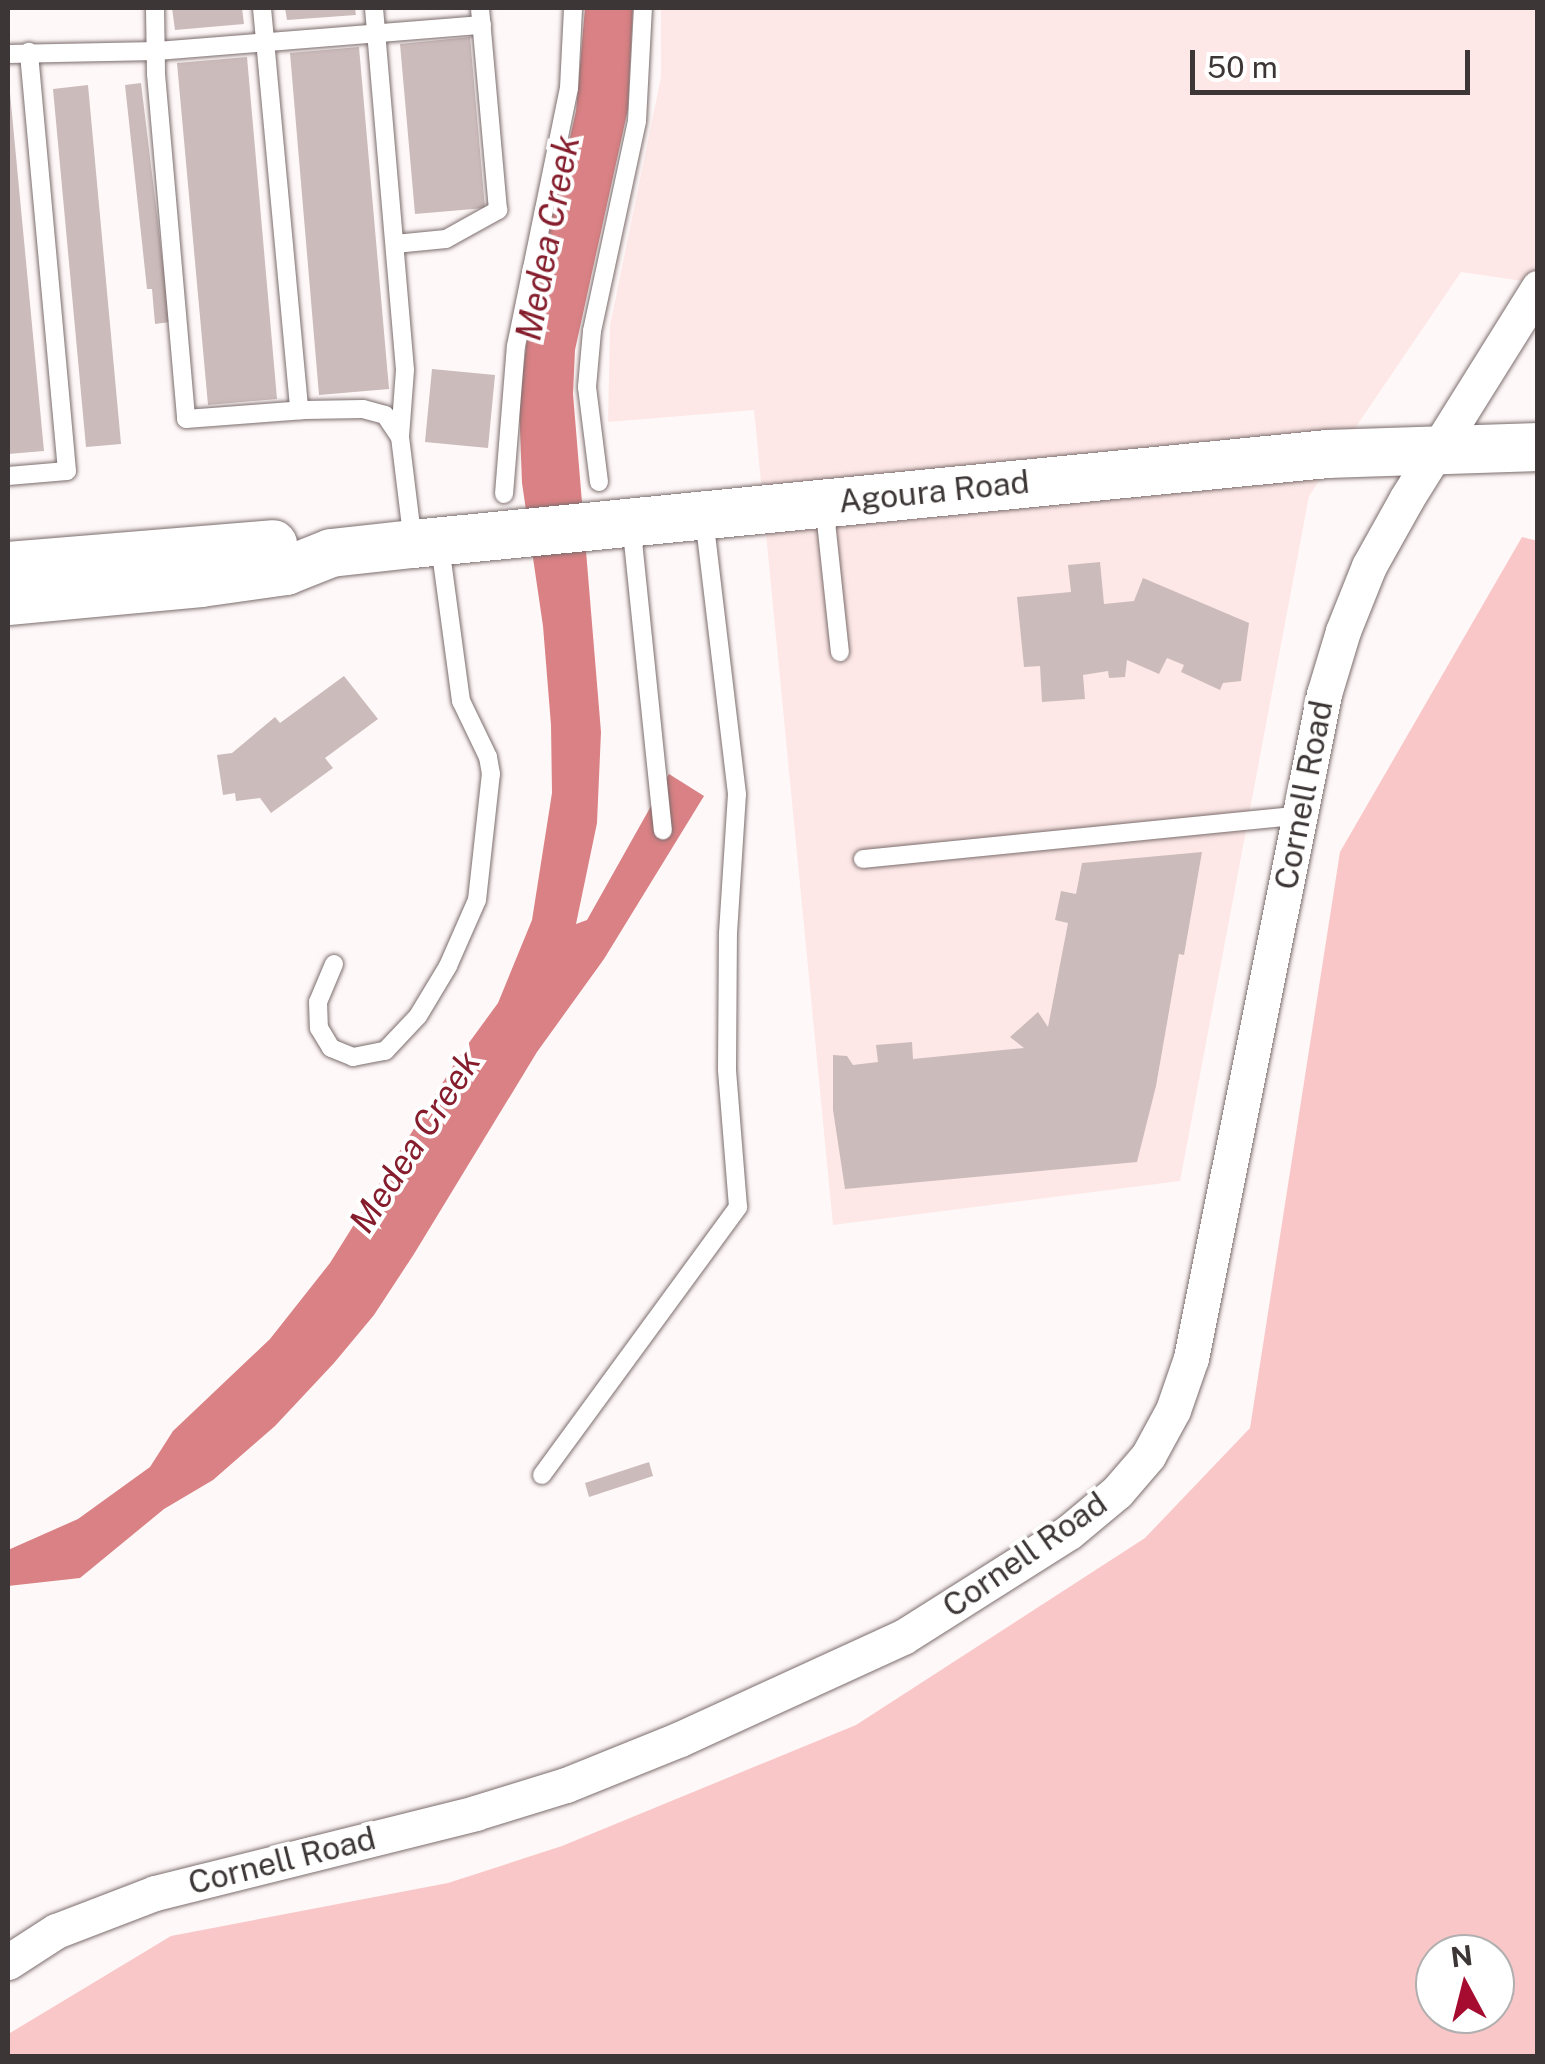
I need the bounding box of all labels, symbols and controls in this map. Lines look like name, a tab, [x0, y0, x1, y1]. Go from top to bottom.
scale bar	[1195, 30, 1475, 92]
text: 50 m	[1207, 49, 1278, 85]
water label: Medea Creek	[508, 132, 588, 344]
street label: Agoura Road	[837, 463, 1031, 521]
street label: Cornell Road	[1267, 697, 1341, 893]
water label: Medea Creek	[341, 1043, 489, 1241]
street label: Cornell Road	[935, 1484, 1115, 1626]
street label: Cornell Road	[184, 1819, 380, 1903]
north arrow	[1415, 1934, 1515, 2034]
text: N	[1449, 1938, 1474, 1973]

